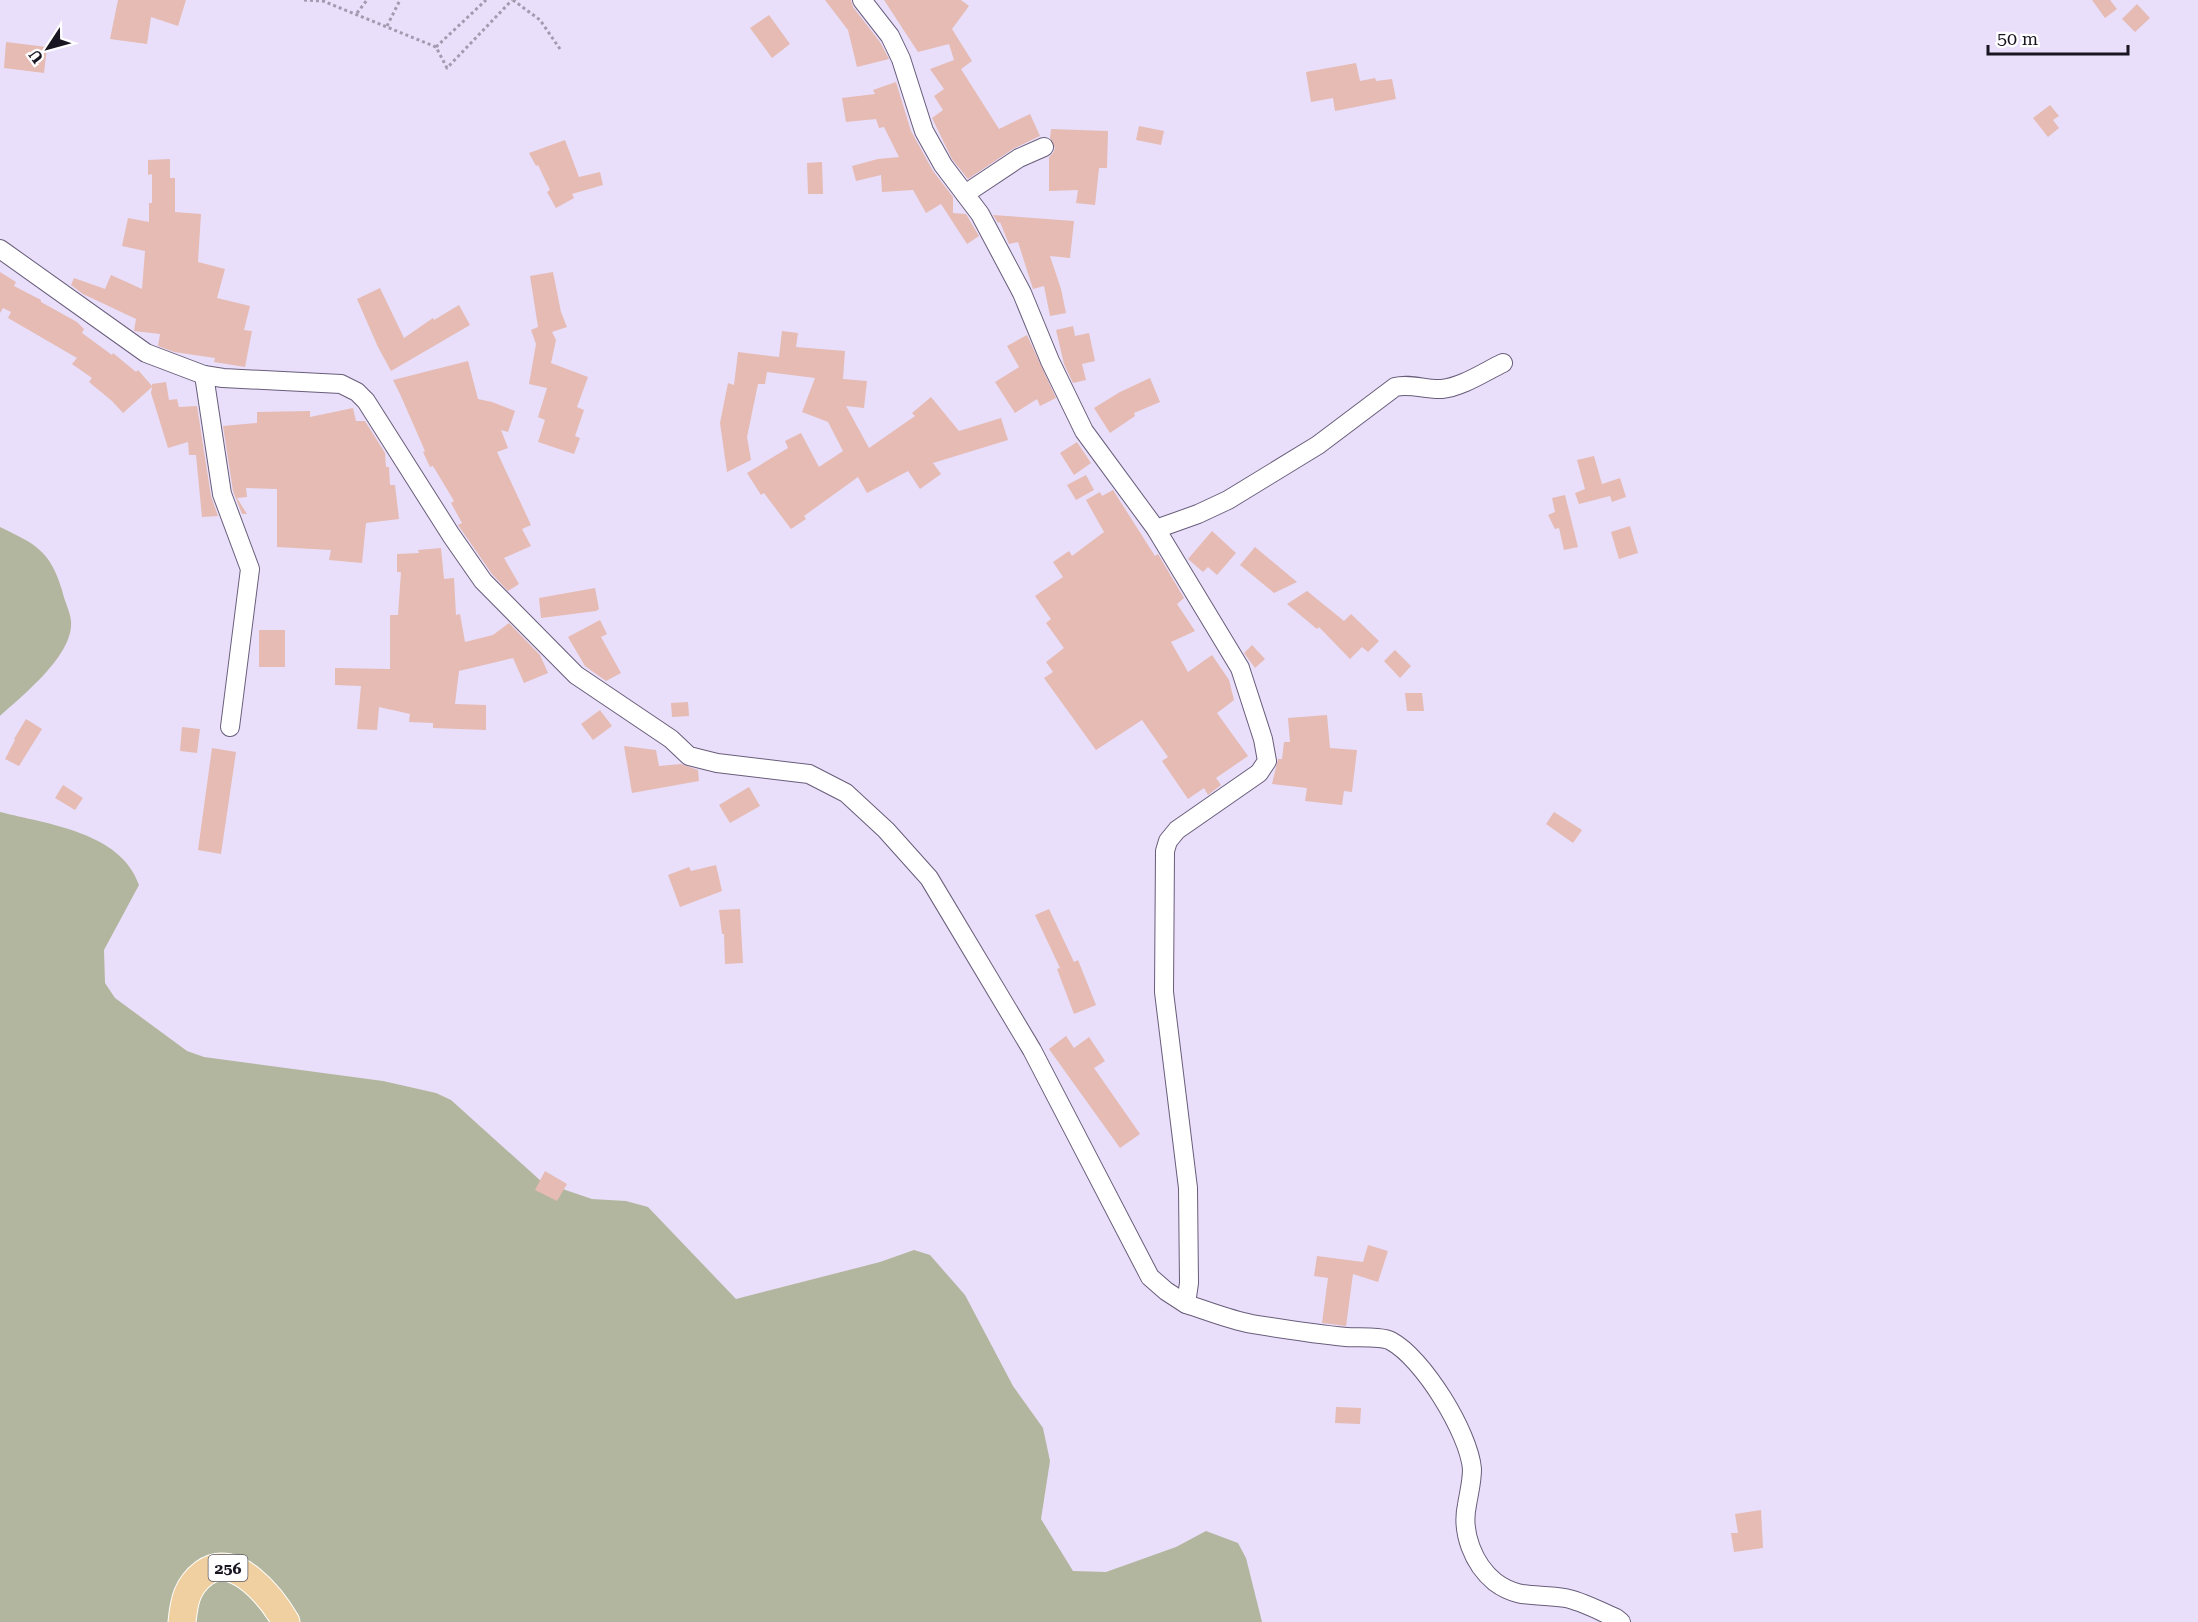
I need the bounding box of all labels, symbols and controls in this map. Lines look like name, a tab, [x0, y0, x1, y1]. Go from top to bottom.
north arrow	[18, 18, 78, 78]
scale bar	[1988, 18, 2128, 56]
text: 50 m	[1997, 28, 2038, 49]
text: U	[25, 46, 48, 67]
road number: 256	[208, 1555, 248, 1581]

